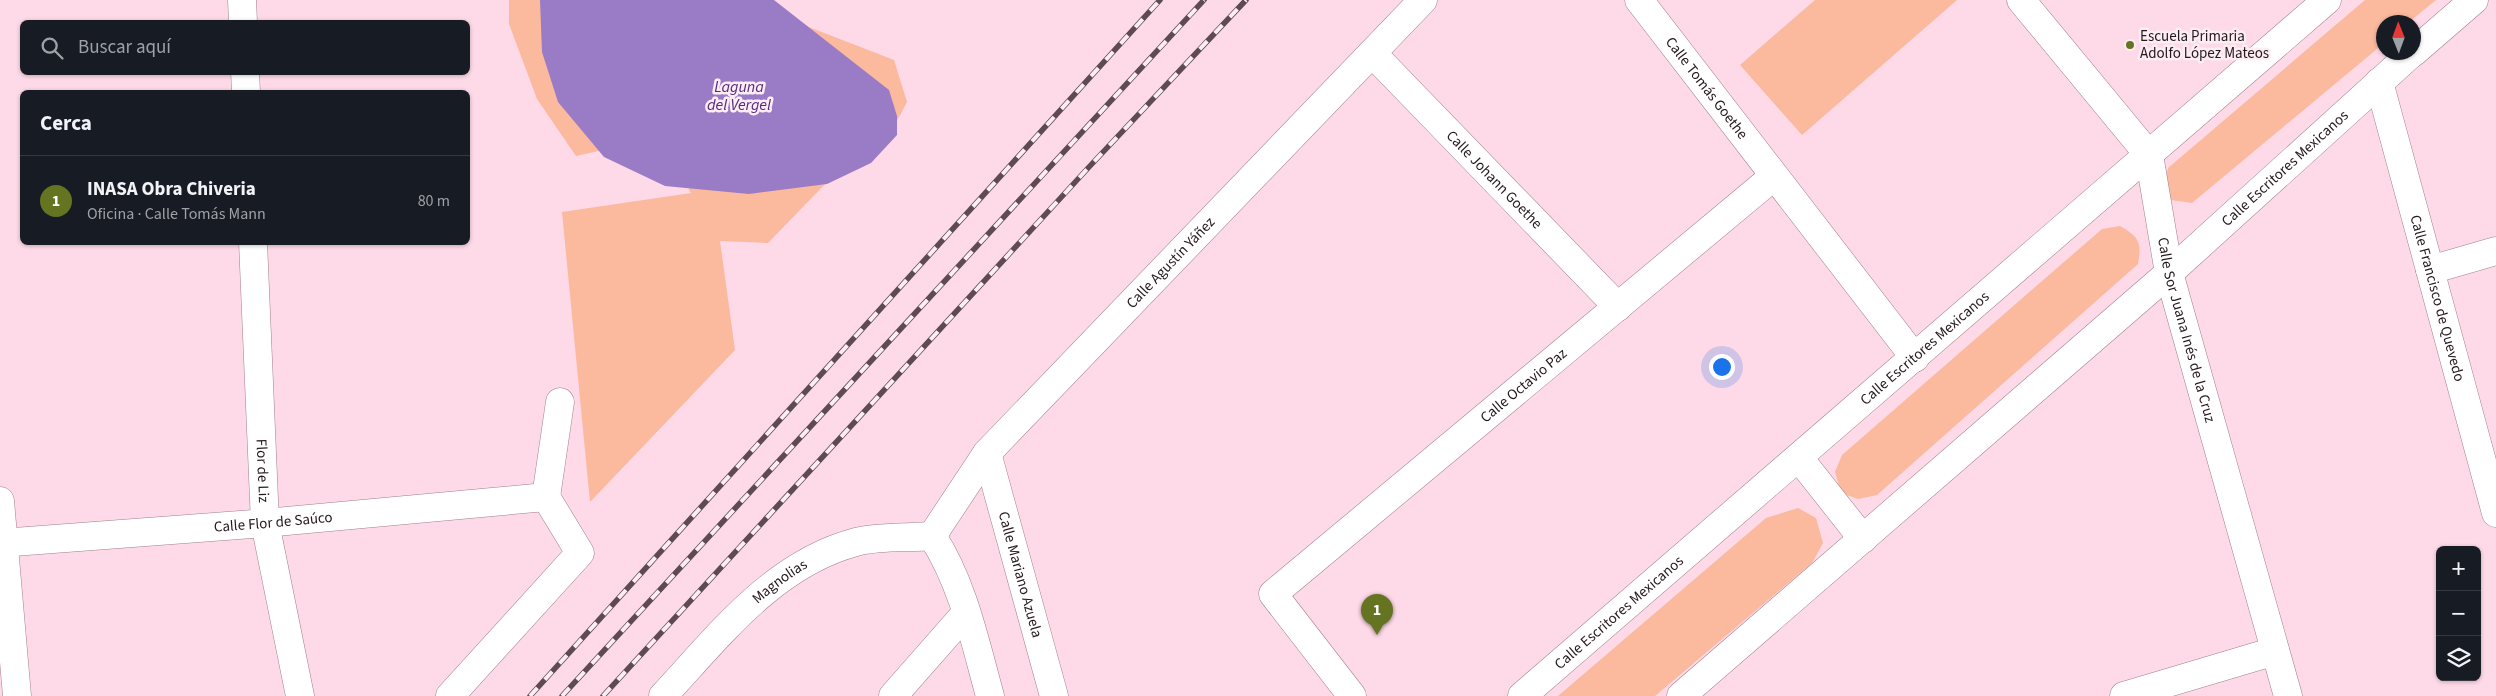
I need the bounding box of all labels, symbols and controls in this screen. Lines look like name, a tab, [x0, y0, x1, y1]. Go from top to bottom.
north arrow	[2376, 15, 2421, 60]
search box	[20, 20, 470, 75]
place label: Escuela Primaria Adolfo López Mateos	[2140, 26, 2269, 64]
street label: Calle Tomás Goethe	[1661, 32, 1753, 143]
icon: search	[38, 34, 66, 62]
text: Buscar aquí	[78, 34, 171, 61]
marker: Escuela Primaria Adolfo López Mateos	[2124, 39, 2136, 51]
water label: Laguna del Vergel	[707, 76, 771, 116]
street label: Calle Escritores Mexicanos	[2217, 105, 2353, 231]
text: Cerca	[40, 108, 92, 138]
street label: Calle Johann Goethe	[1442, 125, 1547, 233]
text: INASA Obra Chiveria	[87, 176, 256, 203]
text: 1	[52, 190, 60, 212]
text: 80 m	[418, 190, 450, 212]
text: Oficina · Calle Tomás Mann	[87, 203, 266, 225]
street label: Calle Agustín Yáñez	[1121, 212, 1220, 313]
street label: Calle Francisco de Quevedo	[2405, 212, 2470, 384]
street label: Calle Sor Juana Inés de la Cruz	[2153, 236, 2221, 425]
street label: Calle Escritores Mexicanos	[1855, 286, 1994, 410]
street label: Calle Octavio Paz	[1476, 343, 1571, 428]
your location	[1709, 354, 1735, 380]
street label: Flor de Liz	[251, 438, 275, 503]
street label: Calle Flor de Saúco	[213, 506, 333, 537]
street label: Calle Mariano Azuela	[993, 509, 1048, 640]
map controls	[2436, 546, 2481, 681]
button: +	[2436, 546, 2481, 591]
street label: Calle Escritores Mexicanos	[1550, 551, 1688, 674]
street label: Magnolias	[747, 554, 811, 608]
button: −	[2436, 591, 2481, 636]
pin: 1	[1361, 594, 1393, 635]
button: layers	[2436, 636, 2481, 681]

